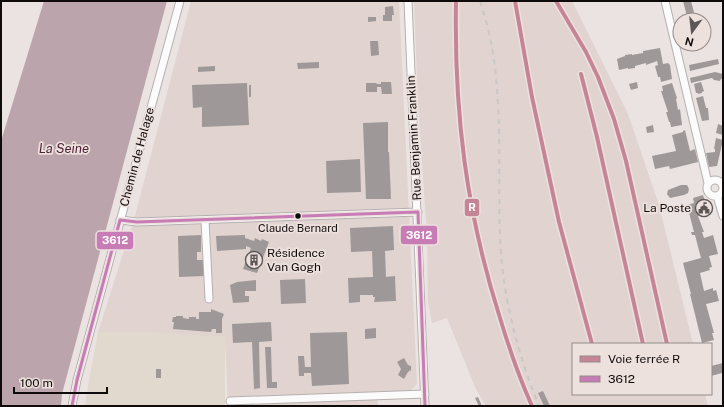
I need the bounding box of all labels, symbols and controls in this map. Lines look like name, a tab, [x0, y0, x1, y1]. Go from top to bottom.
north arrow	[672, 12, 712, 52]
text: N	[684, 35, 695, 49]
street label: Rue Benjamin Franklin	[404, 75, 424, 201]
street label: Chemin de Halage	[117, 106, 157, 208]
water label: La Seine	[39, 141, 89, 156]
line badge: R	[464, 198, 480, 217]
public building icon: La Poste	[694, 198, 714, 218]
text: R	[468, 201, 476, 213]
place label: La Poste	[643, 201, 691, 215]
marker: Claude Bernard	[293, 211, 303, 221]
place label: Claude Bernard	[258, 222, 338, 234]
line badge: 3612	[400, 225, 438, 245]
text: 3612	[406, 229, 432, 241]
line badge: 3612	[96, 231, 134, 250]
text: 3612	[102, 234, 128, 246]
place label: Résidence Van Gogh	[267, 246, 325, 274]
building icon: Résidence Van Gogh	[244, 250, 264, 270]
legend	[572, 343, 712, 395]
text: Voie ferrée R	[608, 352, 680, 366]
scale bar	[14, 369, 107, 395]
text: 3612	[608, 372, 635, 386]
text: 100 m	[20, 376, 53, 390]

